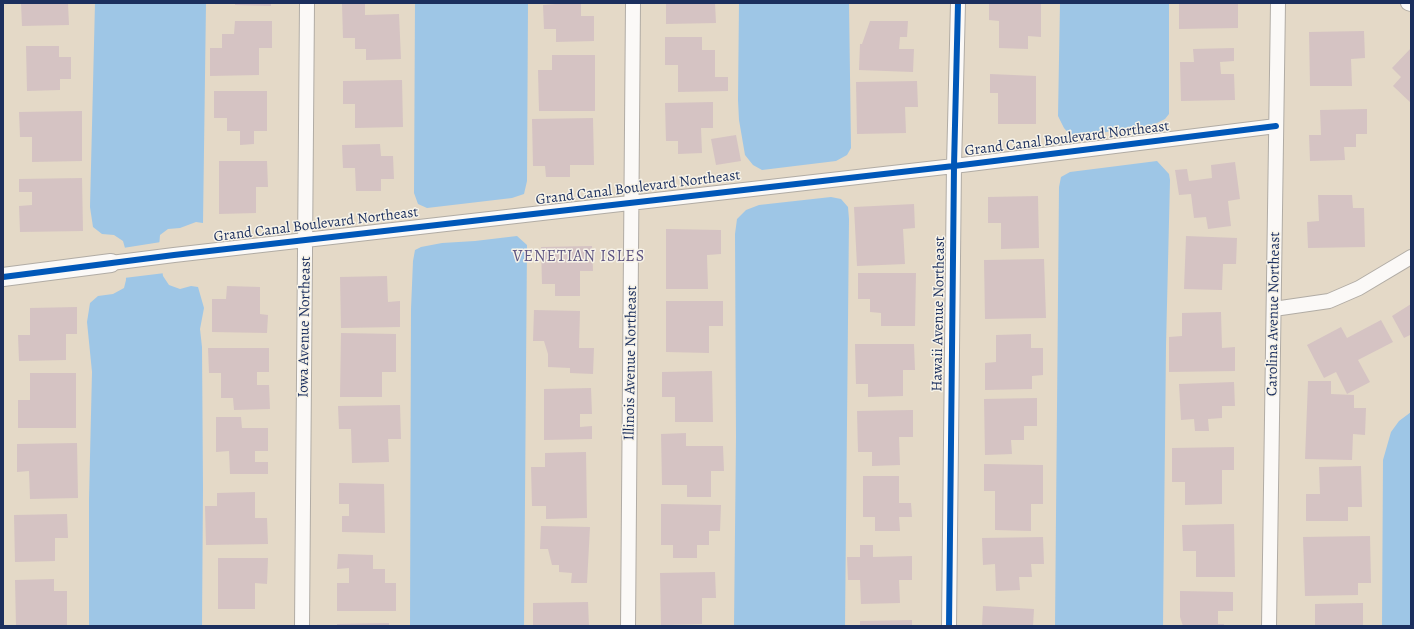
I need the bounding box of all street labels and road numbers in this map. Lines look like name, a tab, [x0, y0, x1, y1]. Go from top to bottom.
street label: Grand Canal Boulevard Northeast	[964, 118, 1170, 160]
street label: Grand Canal Boulevard Northeast	[535, 167, 741, 209]
street label: Grand Canal Boulevard Northeast	[213, 204, 419, 246]
street label: Carolina Avenue Northeast	[1264, 232, 1284, 396]
street label: Hawaii Avenue Northeast	[929, 236, 949, 392]
street label: Iowa Avenue Northeast	[295, 256, 315, 398]
street label: Illinois Avenue Northeast	[621, 285, 641, 441]

